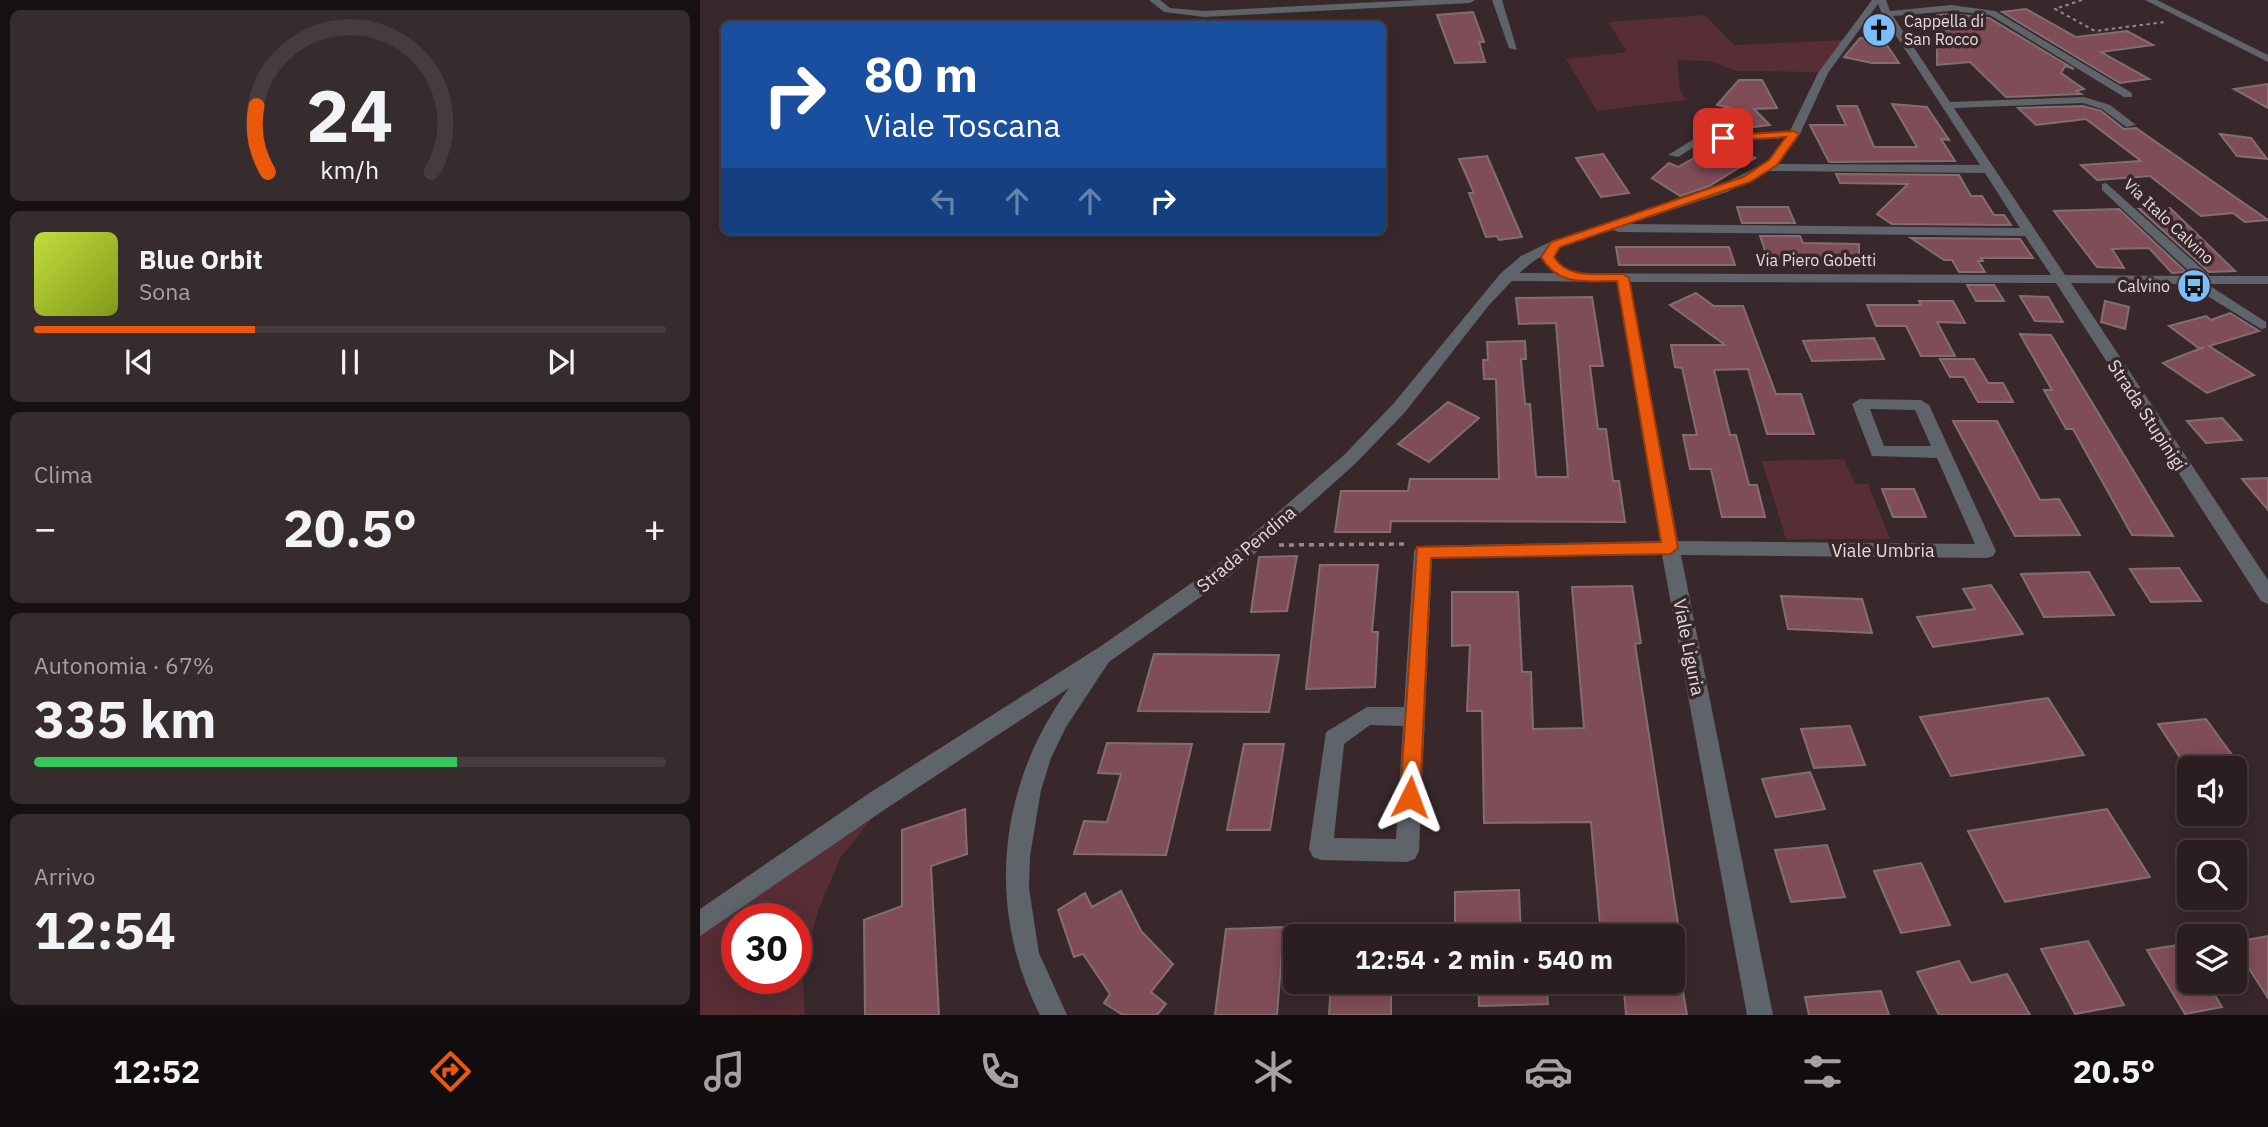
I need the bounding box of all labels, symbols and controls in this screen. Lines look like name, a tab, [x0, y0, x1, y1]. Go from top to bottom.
church icon: Cappella di San Rocco	[1860, 11, 1898, 49]
place label: Cappella di San Rocco	[1904, 11, 1984, 49]
text: 80 m	[864, 42, 978, 105]
icon: right	[749, 49, 840, 140]
text: 24	[306, 67, 394, 162]
text: Viale Toscana	[864, 104, 1061, 146]
pin	[1693, 108, 1753, 168]
icon: arrive	[1704, 119, 1742, 157]
text: km/h	[321, 152, 379, 185]
street label: Via Italo Calvino	[2120, 174, 2218, 268]
icon: left	[925, 182, 963, 220]
icon: ahead	[998, 182, 1036, 220]
icon: ahead	[1071, 182, 1109, 220]
icon: right	[1144, 182, 1182, 220]
text: Blue Orbit	[139, 242, 263, 276]
street label: Via Piero Gobetti	[1756, 250, 1876, 270]
bus stop icon: Calvino	[2175, 267, 2213, 305]
text: Sona	[139, 276, 191, 306]
place label: Calvino	[2117, 276, 2170, 296]
icon: previous	[120, 343, 158, 381]
icon: pause	[331, 343, 369, 381]
icon: next	[542, 343, 580, 381]
street label: Strada Stupinigi	[2103, 355, 2191, 475]
text: Clima	[34, 459, 93, 489]
text: 20.5°	[283, 494, 417, 561]
street label: Strada Pendina	[1192, 501, 1301, 597]
text: −	[34, 503, 57, 552]
text: +	[643, 503, 666, 552]
street label: Viale Umbria	[1831, 539, 1935, 562]
street label: Viale Liguria	[1668, 597, 1710, 698]
text: Autonomia · 67%	[34, 650, 214, 680]
text: 335 km	[34, 685, 216, 752]
map controls	[2177, 756, 2247, 994]
button: sound	[2177, 756, 2247, 826]
position arrow	[1373, 760, 1447, 834]
button: search	[2177, 840, 2247, 910]
text: Arrivo	[34, 861, 95, 891]
text: 12:54	[34, 896, 176, 963]
speed limit sign: 30	[721, 903, 812, 994]
button: layers	[2177, 924, 2247, 994]
text: 12:54 · 2 min · 540 m	[1355, 942, 1613, 976]
icon: directions	[426, 1047, 475, 1096]
icon: music	[700, 1047, 749, 1096]
icon: phone	[975, 1047, 1024, 1096]
icon: climate	[1249, 1047, 1298, 1096]
icon: car	[1524, 1047, 1573, 1096]
icon: filters	[1798, 1047, 1847, 1096]
text: 12:52	[113, 1050, 200, 1092]
text: 20.5°	[2073, 1050, 2155, 1092]

